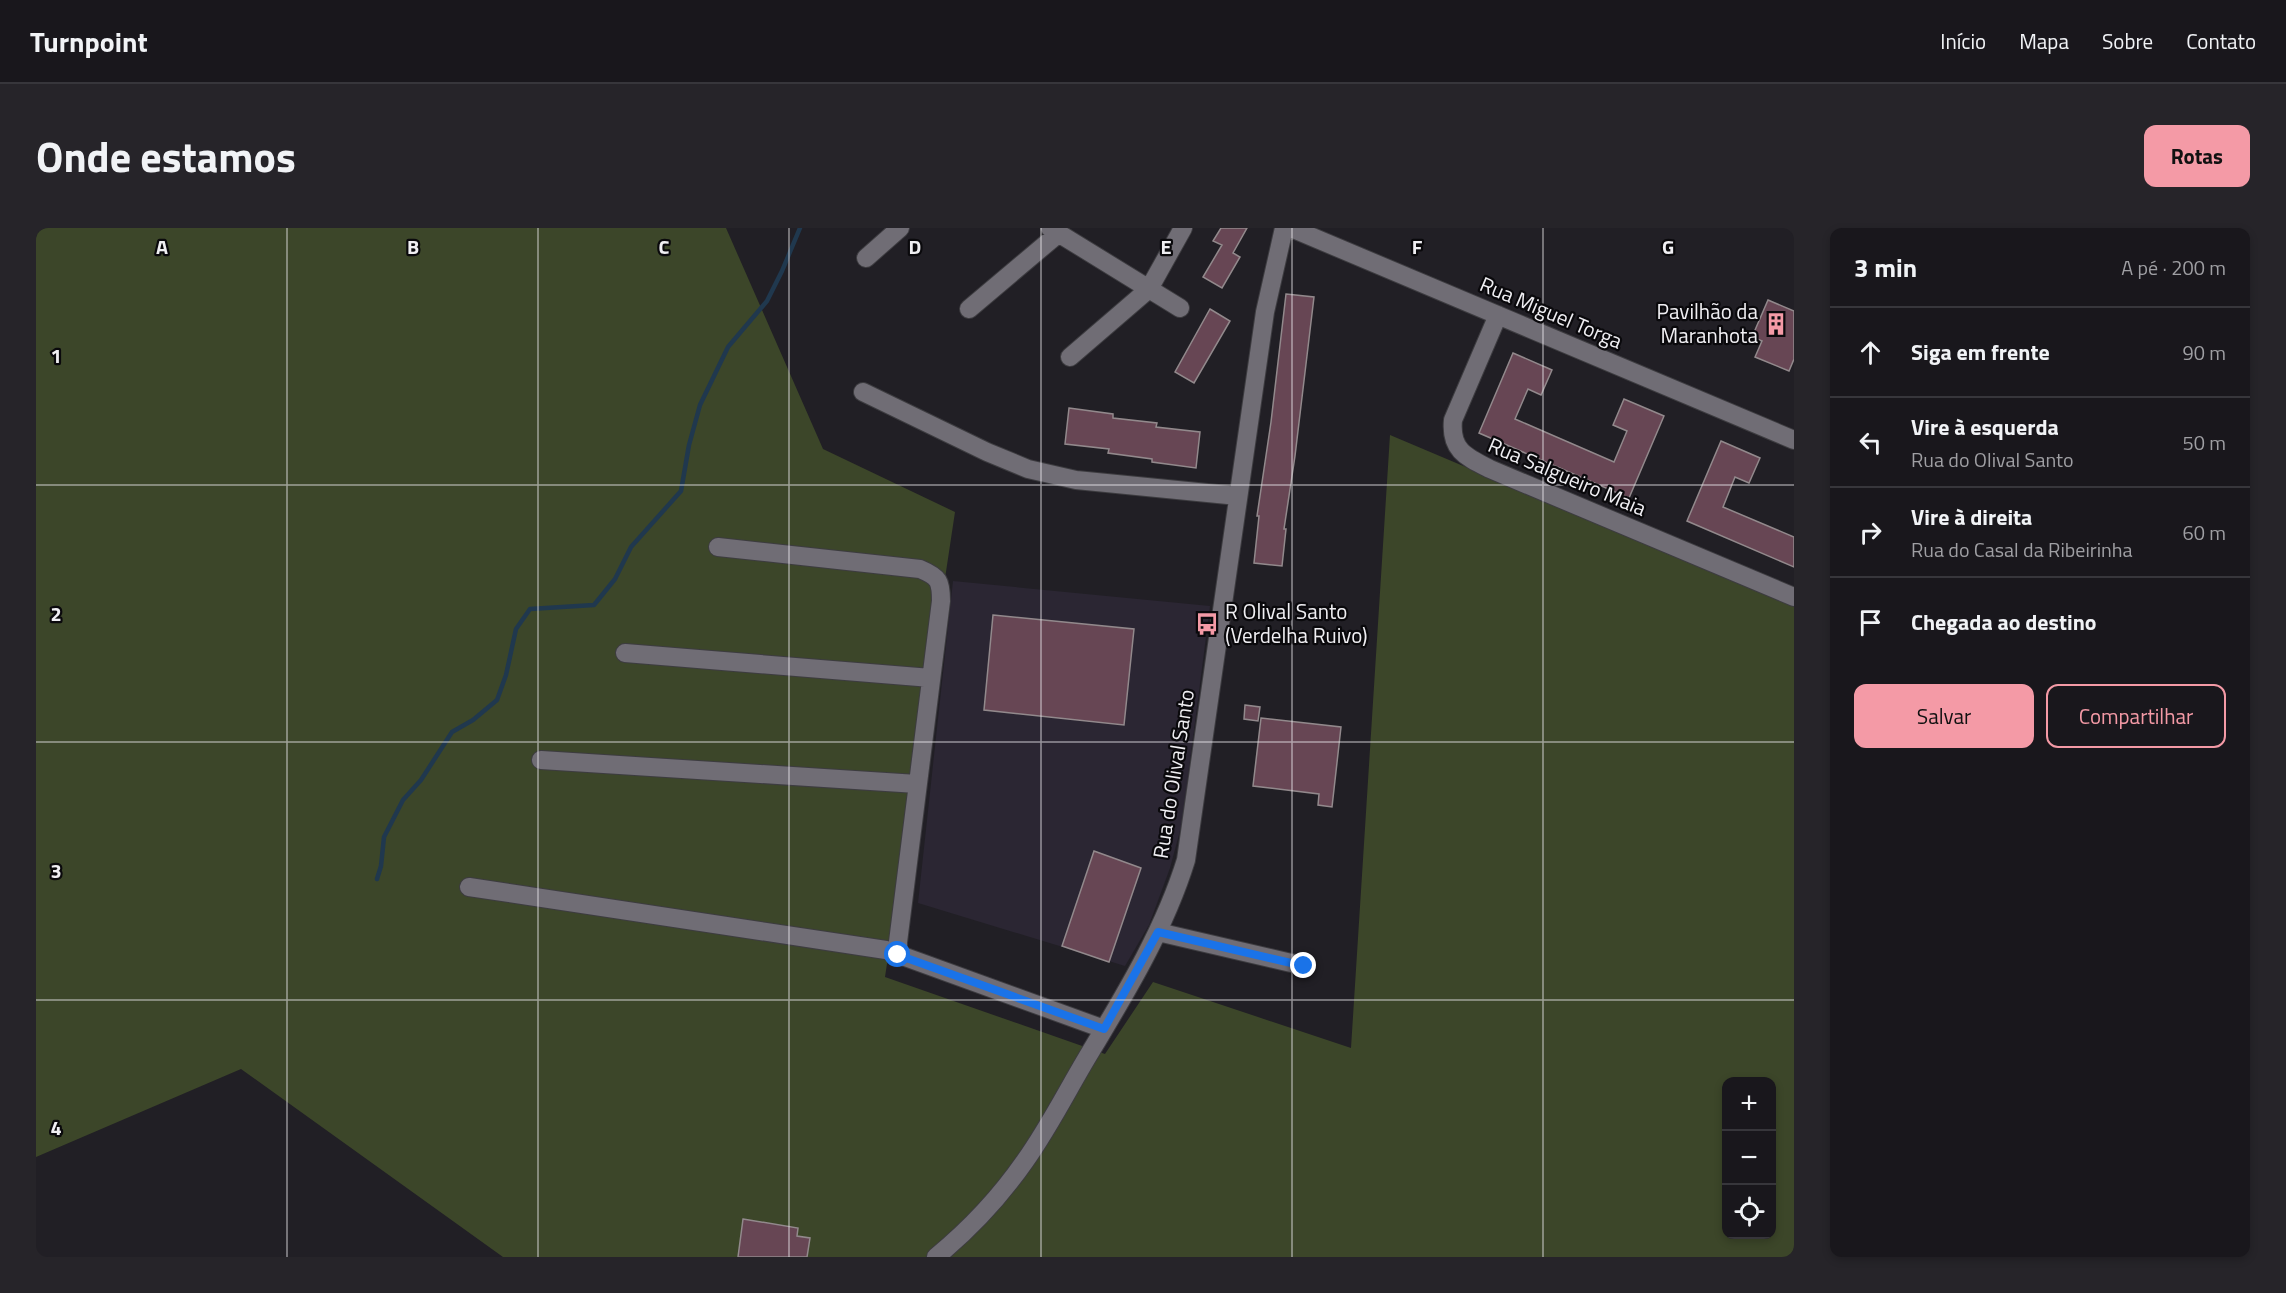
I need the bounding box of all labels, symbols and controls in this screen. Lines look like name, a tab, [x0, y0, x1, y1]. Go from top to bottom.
text: Turnpoint	[30, 20, 148, 63]
text: Início	[1940, 25, 1986, 57]
text: Mapa	[2019, 25, 2069, 57]
text: Sobre	[2102, 25, 2153, 57]
text: Contato	[2186, 25, 2256, 57]
text: Onde estamos	[36, 124, 296, 188]
button: Rotas	[2144, 125, 2250, 187]
text: A	[156, 231, 168, 262]
text: B	[407, 231, 419, 262]
text: C	[659, 231, 670, 262]
text: D	[909, 231, 921, 262]
text: E	[1160, 231, 1172, 262]
text: F	[1412, 231, 1423, 262]
text: G	[1662, 231, 1674, 262]
text: 3 min	[1854, 248, 1917, 287]
text: A pé · 200 m	[2121, 252, 2226, 283]
street label: Rua Miguel Torga	[1475, 268, 1628, 357]
place label: Pavilhão da Maranhota	[1657, 295, 1758, 351]
building icon: Pavilhão da Maranhota	[1763, 311, 1789, 337]
text: Siga em frente	[1911, 335, 2050, 369]
icon: ahead	[1854, 336, 1887, 369]
text: 90 m	[2182, 337, 2226, 368]
text: 1	[50, 340, 62, 371]
text: Vire à esquerda	[1911, 410, 2059, 444]
icon: left	[1854, 426, 1887, 459]
text: 50 m	[2182, 427, 2226, 458]
street label: Rua Salgueiro Maia	[1483, 428, 1652, 524]
text: Rua do Olival Santo	[1911, 444, 2074, 475]
text: Vire à direita	[1911, 500, 2032, 534]
icon: right	[1854, 516, 1887, 549]
text: 60 m	[2182, 517, 2226, 548]
text: Rua do Casal da Ribeirinha	[1911, 534, 2133, 565]
place label: R Olival Santo (Verdelha Ruivo)	[1225, 595, 1367, 651]
text: 2	[50, 598, 62, 629]
text: Chegada ao destino	[1911, 605, 2097, 639]
icon: arrive	[1854, 606, 1887, 639]
bus stop icon: R Olival Santo (Verdelha Ruivo)	[1194, 611, 1220, 637]
button: Salvar	[1854, 684, 2034, 748]
button: Compartilhar	[2046, 684, 2226, 748]
street label: Rua do Olival Santo	[1144, 687, 1202, 861]
text: 3	[50, 855, 62, 886]
route start	[884, 941, 910, 967]
route end	[1290, 952, 1316, 978]
map controls	[1722, 1077, 1776, 1239]
button: +	[1722, 1077, 1776, 1131]
text: 4	[50, 1112, 62, 1143]
button: −	[1722, 1131, 1776, 1185]
button: locate	[1722, 1185, 1776, 1239]

